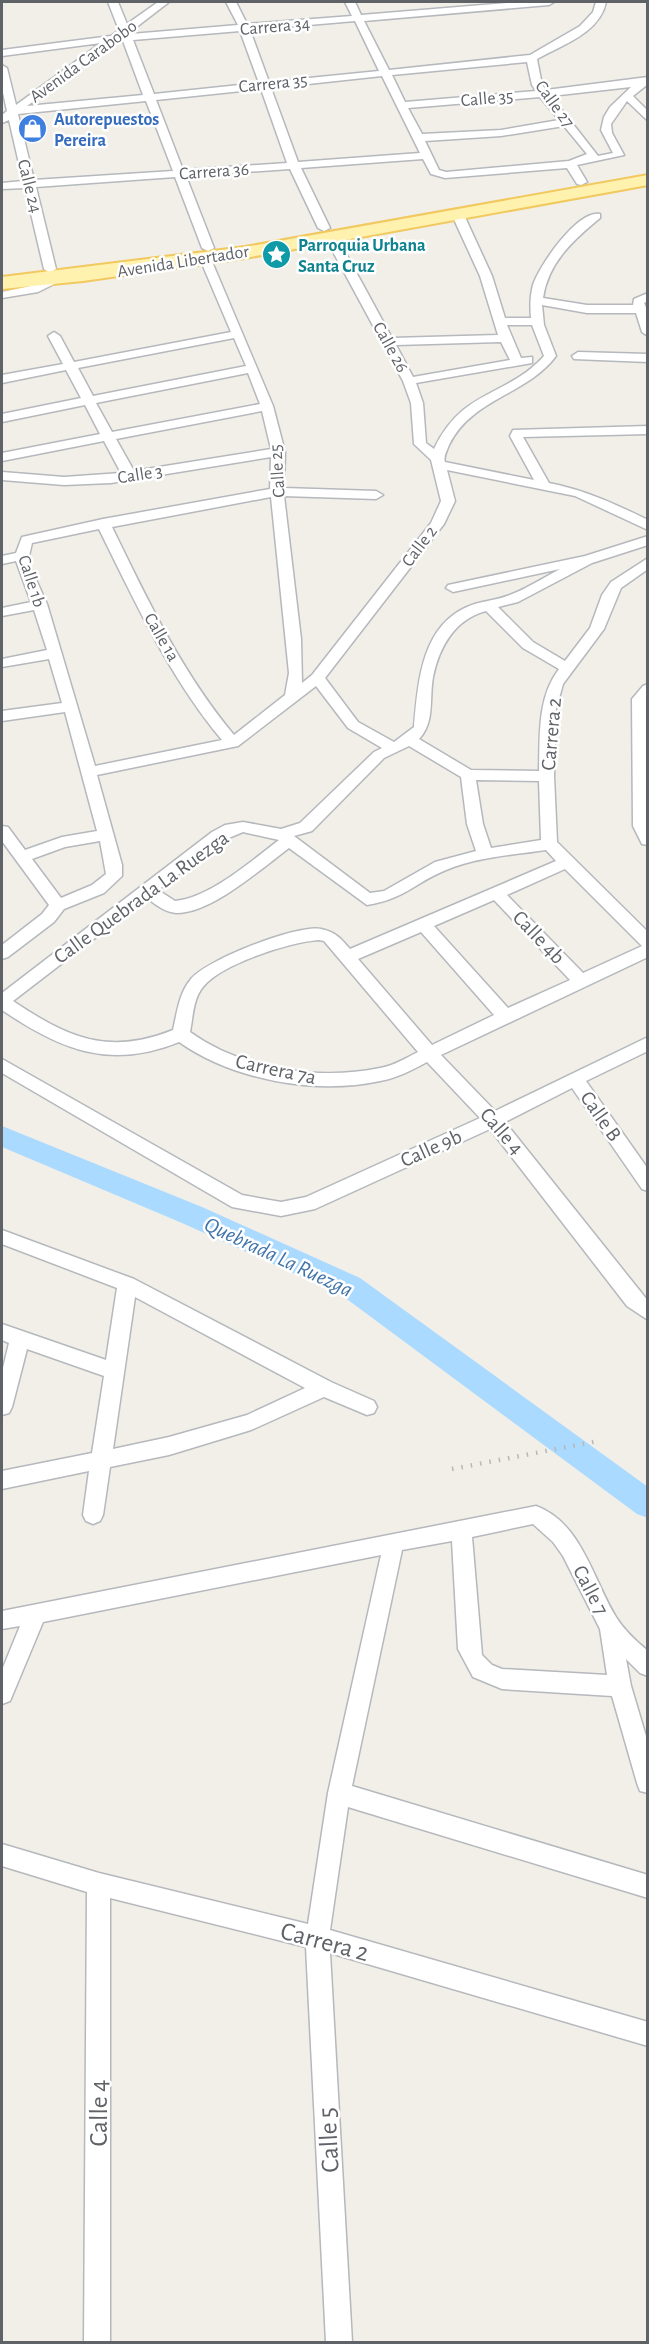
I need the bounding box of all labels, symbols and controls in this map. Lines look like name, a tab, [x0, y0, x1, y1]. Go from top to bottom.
street label: Carrera 34	[239, 15, 311, 39]
street label: Avenida Carabobo	[27, 17, 141, 107]
street label: Carrera 35	[238, 71, 308, 97]
street label: Calle 27	[531, 78, 577, 132]
street label: Calle 35	[460, 88, 514, 110]
place label: Autorepuestos Pereira	[54, 111, 159, 150]
shop icon: Autorepuestos Pereira	[17, 113, 49, 145]
street label: Calle 24	[14, 158, 44, 215]
street label: Carrera 36	[178, 161, 250, 183]
place label: Parroquia Urbana Santa Cruz	[298, 237, 426, 276]
place icon: Parroquia Urbana Santa Cruz	[261, 239, 293, 271]
street label: Avenida Libertador	[116, 243, 250, 281]
street label: Calle 26	[369, 319, 411, 376]
street label: Calle 25	[267, 444, 289, 498]
street label: Calle 3	[116, 463, 164, 487]
street label: Calle 2	[399, 523, 441, 570]
street label: Calle 1b	[14, 553, 48, 609]
street label: Calle 1a	[140, 610, 182, 665]
street label: Carrera 2	[538, 697, 565, 771]
street label: Calle Quebrada La Ruezga	[50, 827, 233, 968]
street label: Calle 4b	[508, 907, 569, 968]
street label: Carrera 7a	[234, 1051, 318, 1088]
street label: Calle B	[576, 1088, 625, 1145]
street label: Calle 4	[476, 1104, 527, 1159]
street label: Calle 9b	[397, 1126, 465, 1171]
water label: Quebrada La Ruezga	[201, 1213, 356, 1301]
street label: Calle 7	[569, 1562, 612, 1619]
street label: Carrera 2	[278, 1918, 372, 1966]
street label: Calle 4	[86, 2079, 112, 2147]
street label: Calle 5	[314, 2107, 344, 2173]

